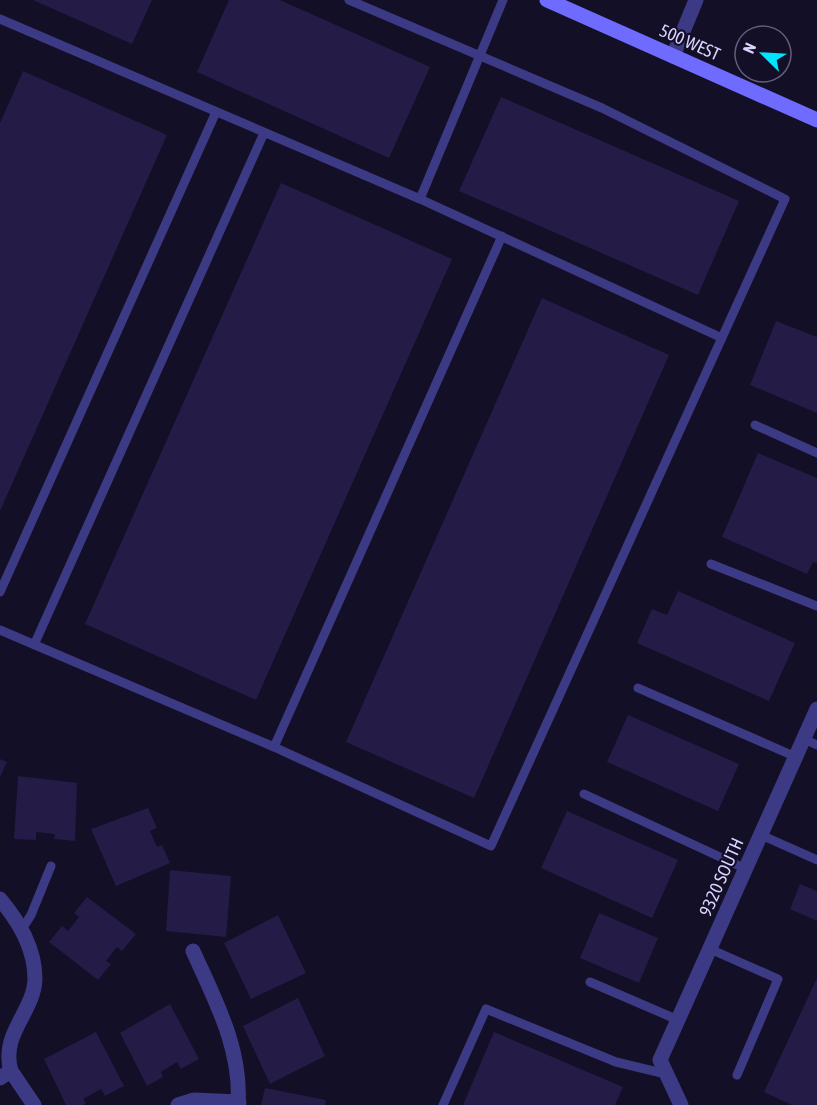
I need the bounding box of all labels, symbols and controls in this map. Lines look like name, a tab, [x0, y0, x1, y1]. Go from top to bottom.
street label: 500 WEST	[656, 19, 724, 65]
north arrow	[733, 24, 793, 84]
text: N	[739, 40, 759, 56]
street label: 9320 SOUTH	[694, 835, 748, 919]

